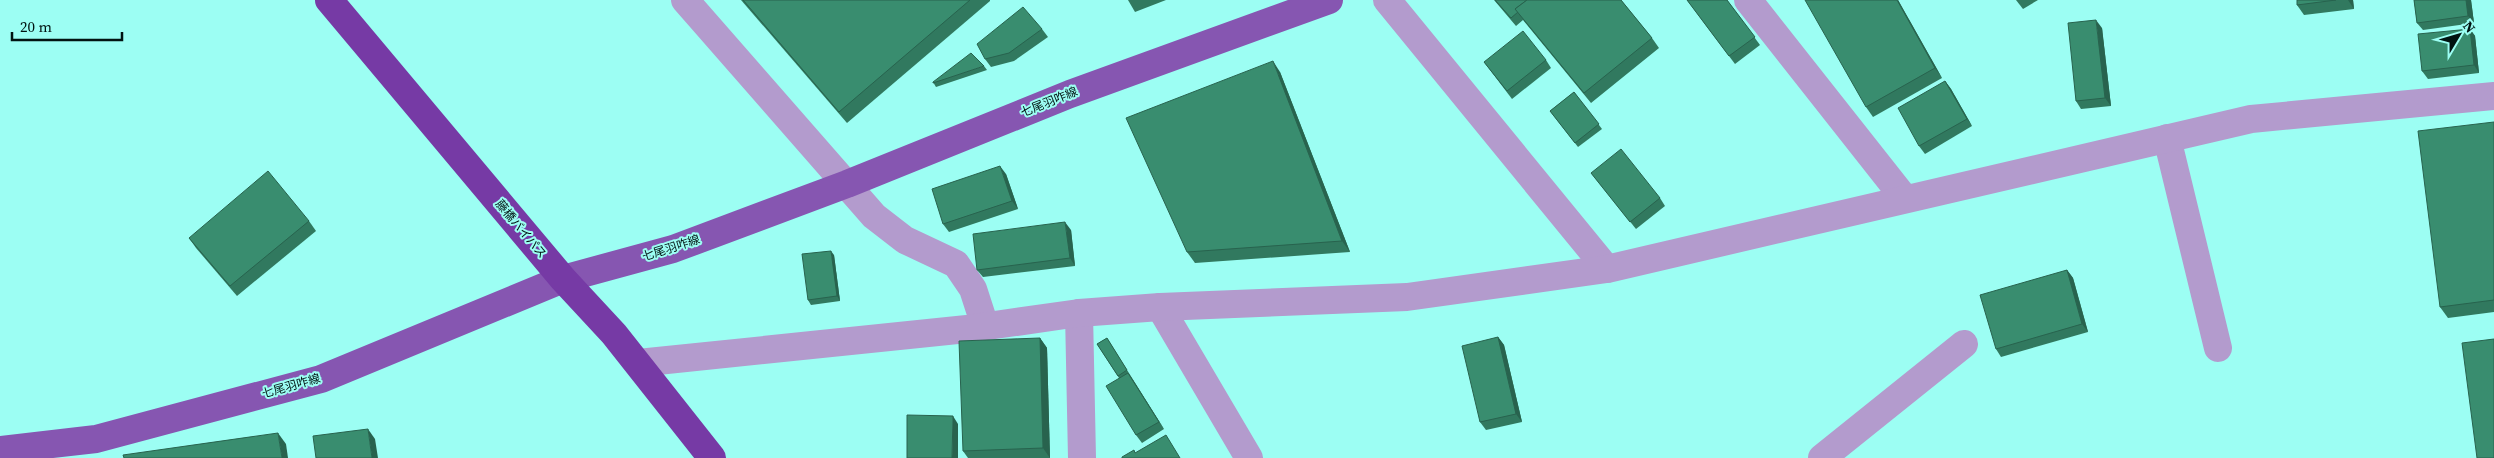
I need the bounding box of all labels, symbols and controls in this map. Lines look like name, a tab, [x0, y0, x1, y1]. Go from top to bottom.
scale bar	[12, 10, 122, 42]
north arrow	[2434, 10, 2484, 60]
text: 20 m	[20, 16, 52, 37]
text: N	[2458, 17, 2480, 37]
street label: 七尾羽咋線	[1018, 83, 1080, 121]
street label: 藤橋バイパス	[492, 196, 550, 262]
street label: 七尾羽咋線	[640, 231, 702, 265]
street label: 七尾羽咋線	[260, 370, 322, 402]

